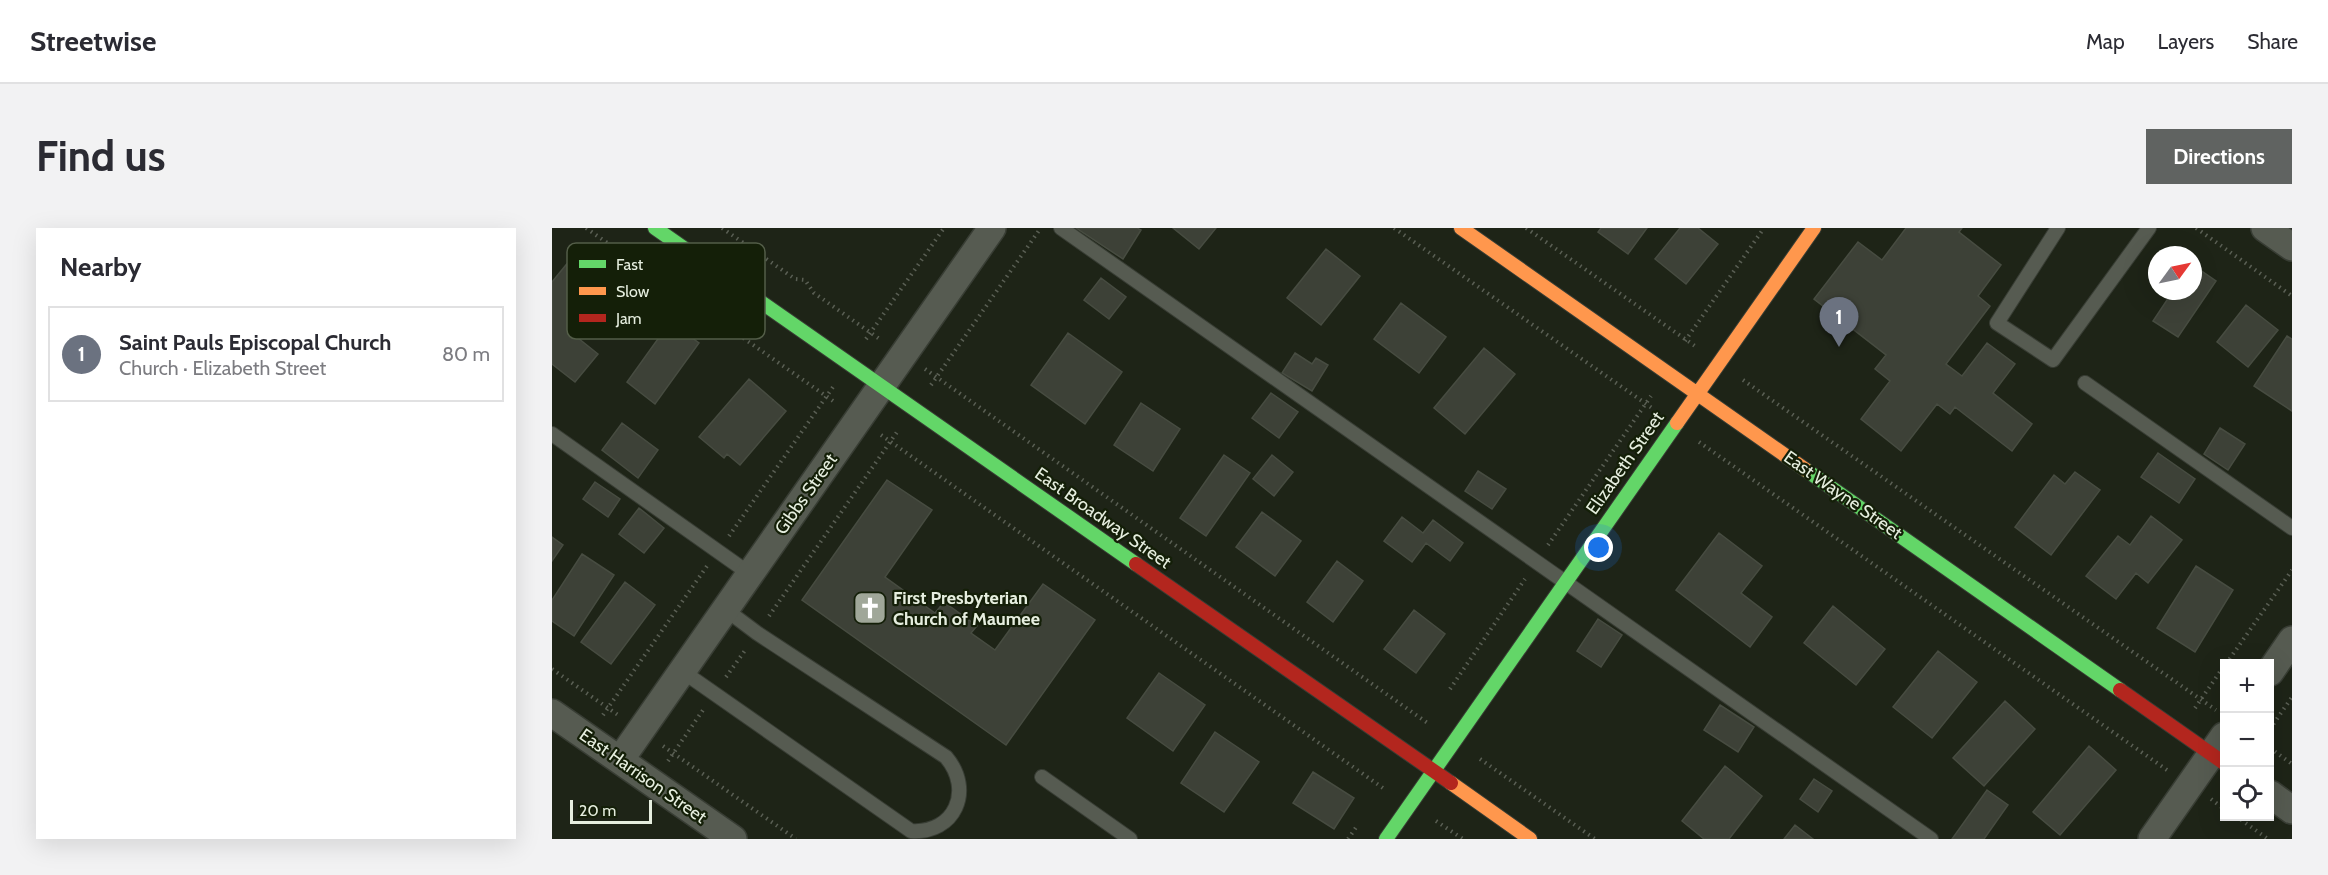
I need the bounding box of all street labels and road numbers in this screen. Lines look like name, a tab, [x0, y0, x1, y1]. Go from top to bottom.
street label: Elizabeth Street	[1581, 407, 1669, 519]
street label: East Wayne Street	[1780, 446, 1906, 544]
street label: Gibbs Street	[770, 449, 842, 539]
street label: East Broadway Street	[1031, 463, 1175, 573]
street label: East Harrison Street	[575, 724, 711, 828]

